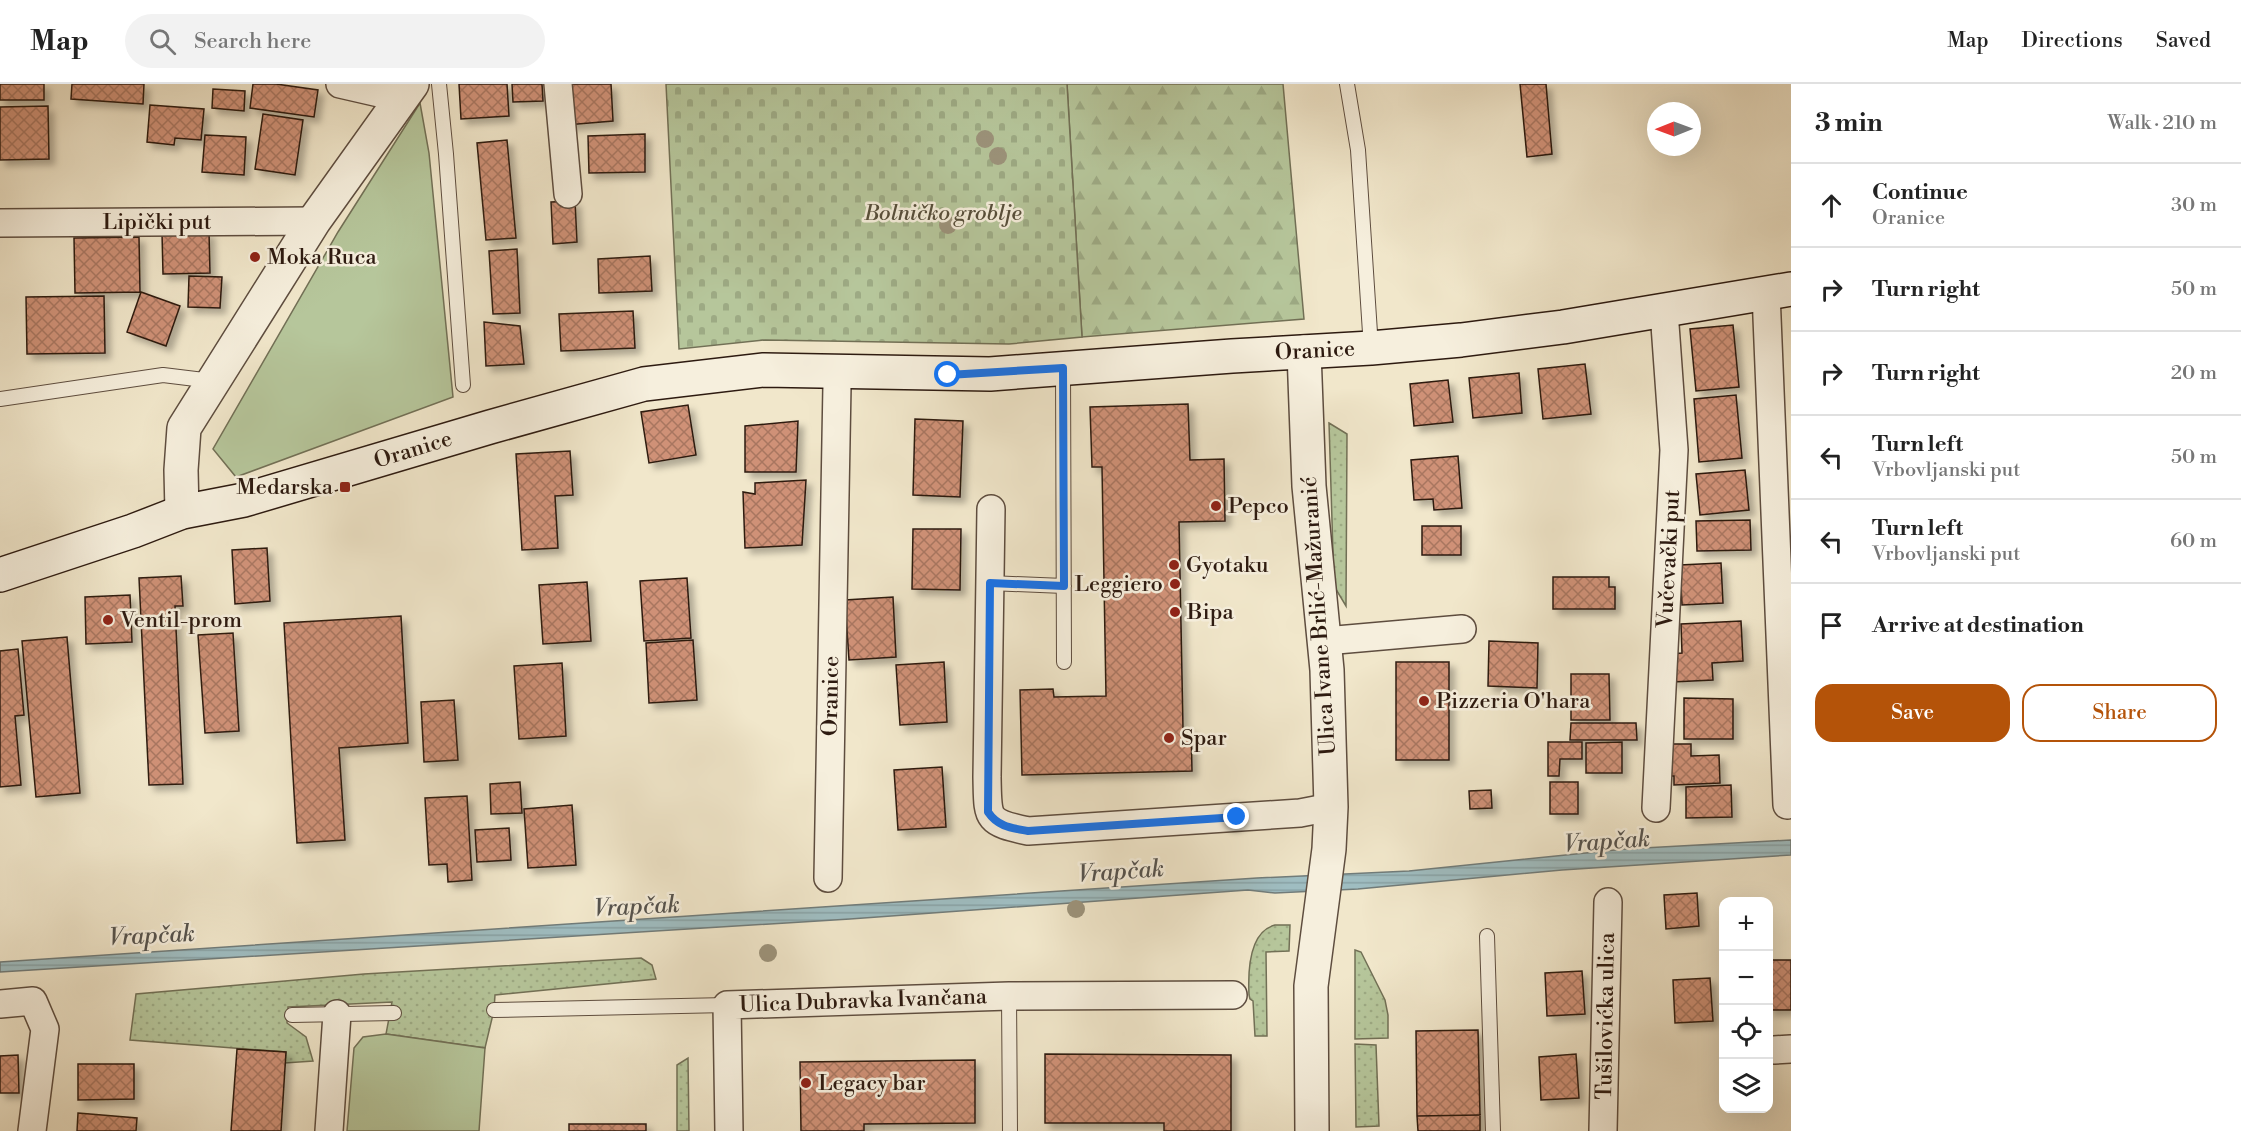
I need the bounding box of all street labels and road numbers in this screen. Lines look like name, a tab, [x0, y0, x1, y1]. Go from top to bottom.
street label: Lipički put	[102, 209, 212, 236]
street label: Oranice	[1274, 335, 1356, 367]
street label: Oranice	[371, 425, 455, 475]
street label: Ulica Ivane Brlić-Mažuranić	[1296, 476, 1342, 756]
street label: Vučevački put	[1652, 489, 1686, 630]
street label: Oranice	[817, 656, 845, 736]
street label: Tušilovićka ulica	[1591, 931, 1621, 1100]
street label: Ulica Dubravka Ivančana	[739, 983, 988, 1019]

